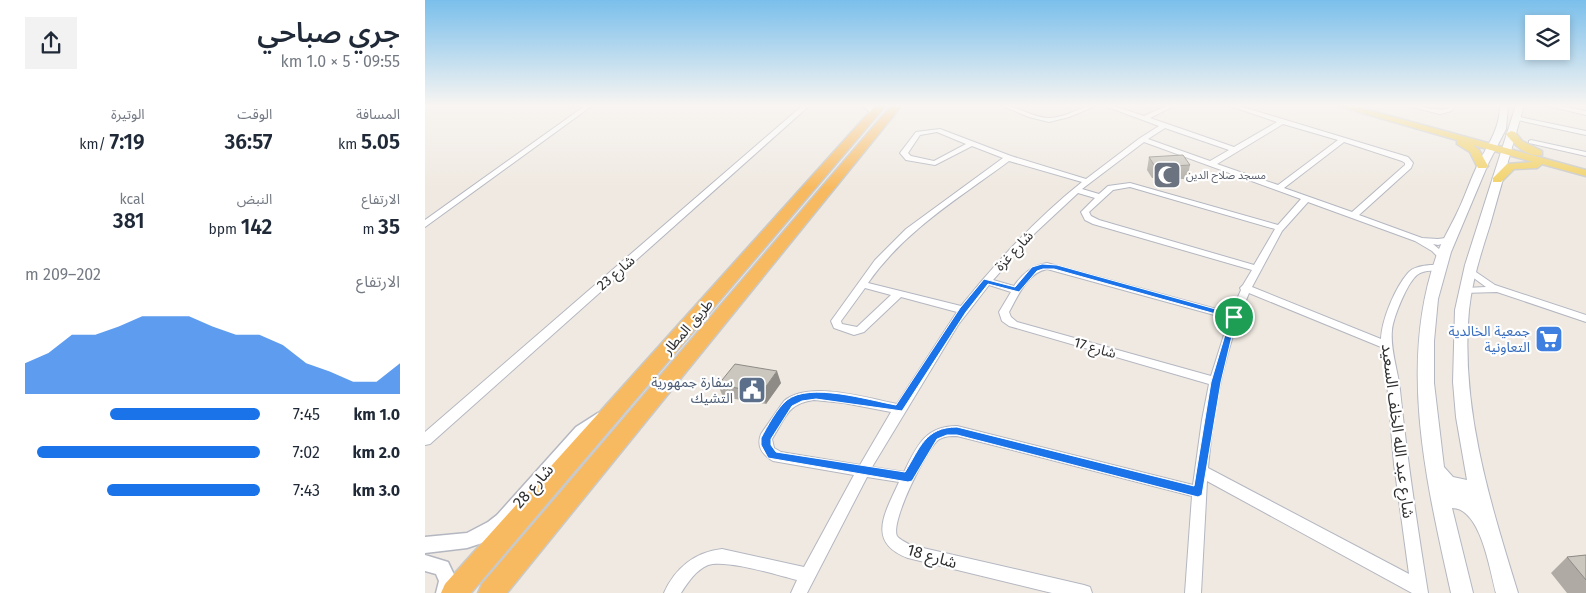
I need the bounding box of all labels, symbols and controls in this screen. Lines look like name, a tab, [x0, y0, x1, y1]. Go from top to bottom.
map controls	[1525, 15, 1570, 60]
button: layers	[1525, 15, 1570, 60]
text: جري صباحي	[257, 16, 400, 49]
button: share	[25, 17, 77, 69]
text: 09:55 · 5 × 1.0 km	[280, 52, 400, 71]
text: الوتيرة	[111, 106, 145, 123]
text: الوقت	[237, 106, 272, 123]
text: المسافة	[356, 106, 400, 123]
text: 7:19	[109, 129, 145, 155]
text: 36:57	[224, 129, 272, 155]
text: 5.05	[361, 129, 400, 155]
text: /km	[79, 136, 109, 153]
text: km	[338, 136, 361, 153]
mosque icon: مسجد صلاح الدين	[1152, 160, 1182, 190]
place label: مسجد صلاح الدين	[1186, 169, 1266, 183]
text: kcal	[119, 191, 145, 208]
text: النبض	[237, 191, 272, 208]
text: الارتفاع	[362, 191, 400, 208]
text: 381	[113, 208, 145, 234]
text: 142	[241, 214, 272, 240]
text: 35	[378, 214, 400, 240]
text: bpm	[208, 221, 241, 238]
text: m	[362, 221, 378, 238]
street label: شارع غزة	[991, 227, 1038, 276]
street label: شارع 23	[593, 252, 640, 296]
text: 202–209 m	[25, 265, 101, 284]
text: الارتفاع	[356, 272, 400, 291]
street label: طريق المطار	[659, 296, 717, 360]
pin	[1213, 296, 1255, 338]
icon: arrive	[1220, 303, 1248, 331]
place label: جمعية الخالدية التعاونية	[1449, 323, 1530, 356]
supermarket icon: جمعية الخالدية التعاونية	[1534, 324, 1564, 354]
street label: شارع 17	[1071, 334, 1118, 364]
street label: شارع عبد الله الخلف السعيد	[1375, 343, 1418, 520]
place label: سفارة جمهورية التشيك	[651, 374, 733, 407]
public building icon: سفارة جمهورية التشيك	[737, 375, 767, 405]
text: 7:45	[293, 405, 320, 424]
text: 1.0 km	[353, 405, 400, 424]
text: 7:02	[292, 443, 320, 462]
text: 2.0 km	[353, 443, 400, 462]
street label: شارع 28	[509, 460, 560, 514]
text: 7:43	[293, 481, 320, 500]
text: 3.0 km	[353, 481, 400, 500]
street label: شارع 18	[904, 540, 959, 575]

